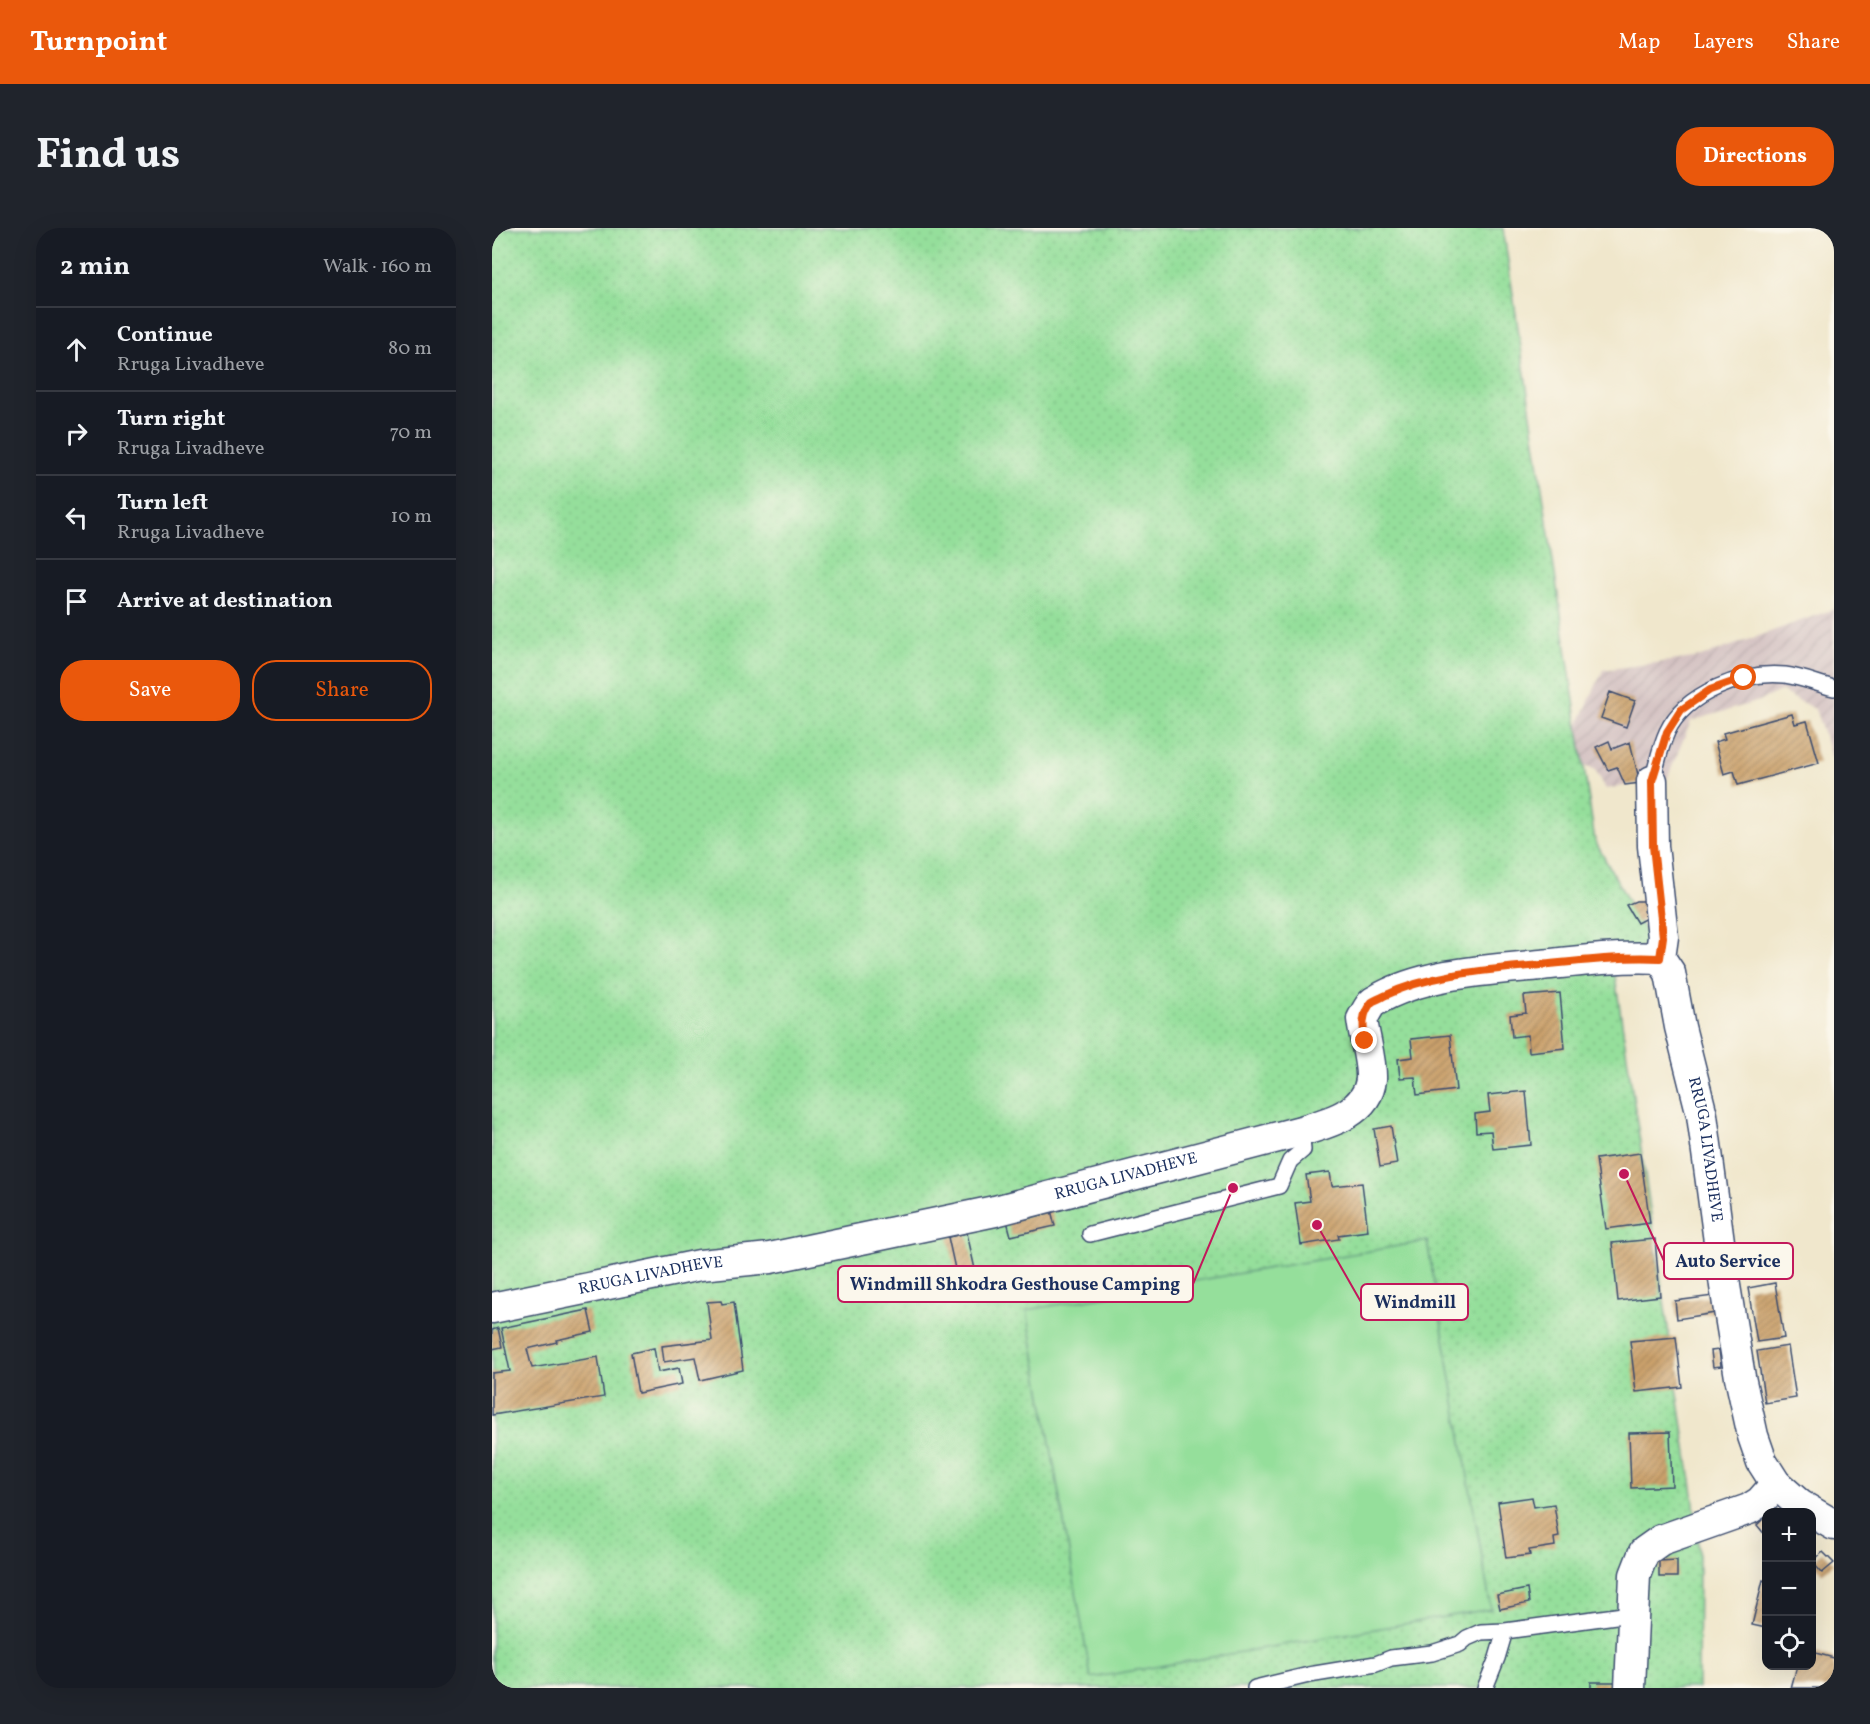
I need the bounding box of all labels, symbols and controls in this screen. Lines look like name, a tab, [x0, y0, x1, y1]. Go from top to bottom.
text: Turnpoint	[30, 23, 167, 62]
text: Map	[1618, 28, 1660, 57]
text: Layers	[1693, 28, 1754, 57]
text: Share	[1787, 28, 1840, 57]
text: Find us	[36, 127, 180, 186]
button: Directions	[1676, 127, 1834, 186]
text: 2 min	[60, 249, 130, 285]
text: Walk · 160 m	[323, 253, 432, 281]
text: Continue	[117, 320, 213, 351]
icon: ahead	[60, 333, 93, 366]
text: 80 m	[388, 335, 432, 363]
text: Rruga Livadheve	[117, 351, 265, 379]
text: Turn right	[117, 404, 225, 435]
icon: right	[60, 417, 93, 450]
text: 70 m	[389, 419, 432, 447]
text: Rruga Livadheve	[117, 435, 265, 463]
text: Turn left	[117, 488, 208, 519]
icon: left	[60, 501, 93, 534]
text: 10 m	[391, 503, 432, 531]
text: Rruga Livadheve	[117, 519, 265, 547]
icon: arrive	[60, 585, 93, 618]
text: Arrive at destination	[117, 586, 333, 617]
button: Save	[60, 660, 240, 721]
button: Share	[252, 660, 432, 721]
route start	[1730, 664, 1756, 690]
route end	[1351, 1027, 1377, 1053]
street label: RRUGA LIVADHEVE	[1682, 1075, 1727, 1223]
street label: RRUGA LIVADHEVE	[1052, 1148, 1200, 1206]
callout: Auto Service	[1664, 1243, 1793, 1279]
text: Auto Service	[1675, 1250, 1781, 1275]
street label: RRUGA LIVADHEVE	[577, 1252, 724, 1301]
callout: Windmill Shkodra Gesthouse Camping	[838, 1266, 1193, 1302]
text: Windmill Shkodra Gesthouse Camping	[850, 1273, 1180, 1298]
callout: Windmill	[1361, 1284, 1468, 1320]
text: Windmill	[1374, 1291, 1456, 1316]
map controls	[1762, 1508, 1816, 1670]
button: +	[1762, 1508, 1816, 1562]
button: −	[1762, 1562, 1816, 1616]
button: locate	[1762, 1616, 1816, 1670]

